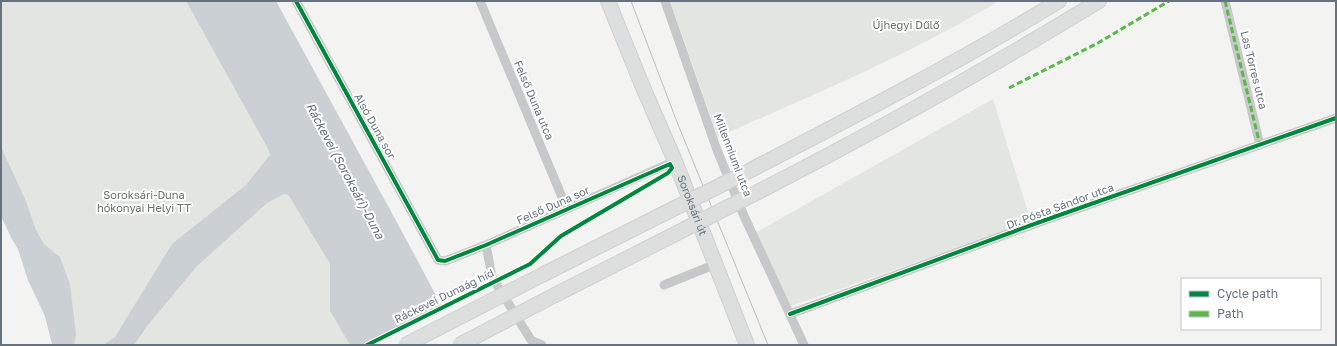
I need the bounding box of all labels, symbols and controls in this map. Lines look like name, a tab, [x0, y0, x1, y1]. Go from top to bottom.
park label: Újhegyi Dűlő	[872, 18, 940, 31]
street label: Las Torres utca	[1238, 29, 1271, 110]
street label: Felső Duna utca	[512, 58, 557, 141]
street label: Alsó Duna sor	[352, 91, 399, 161]
water label: Ráckevei (Soroksári)-Duna	[303, 100, 388, 243]
street label: Millenniumi utca	[712, 112, 755, 198]
street label: Soroksári út	[675, 173, 710, 237]
street label: Dr. Pósta Sándor utca	[1004, 180, 1115, 231]
street label: Felső Duna sor	[514, 182, 592, 226]
park label: Soroksári-Duna hókonyai Helyi TT	[97, 188, 191, 214]
street label: Ráckevei Dunaág híd	[392, 266, 496, 325]
legend	[1181, 278, 1321, 330]
text: Cycle path	[1217, 286, 1278, 301]
text: Path	[1217, 306, 1244, 321]

